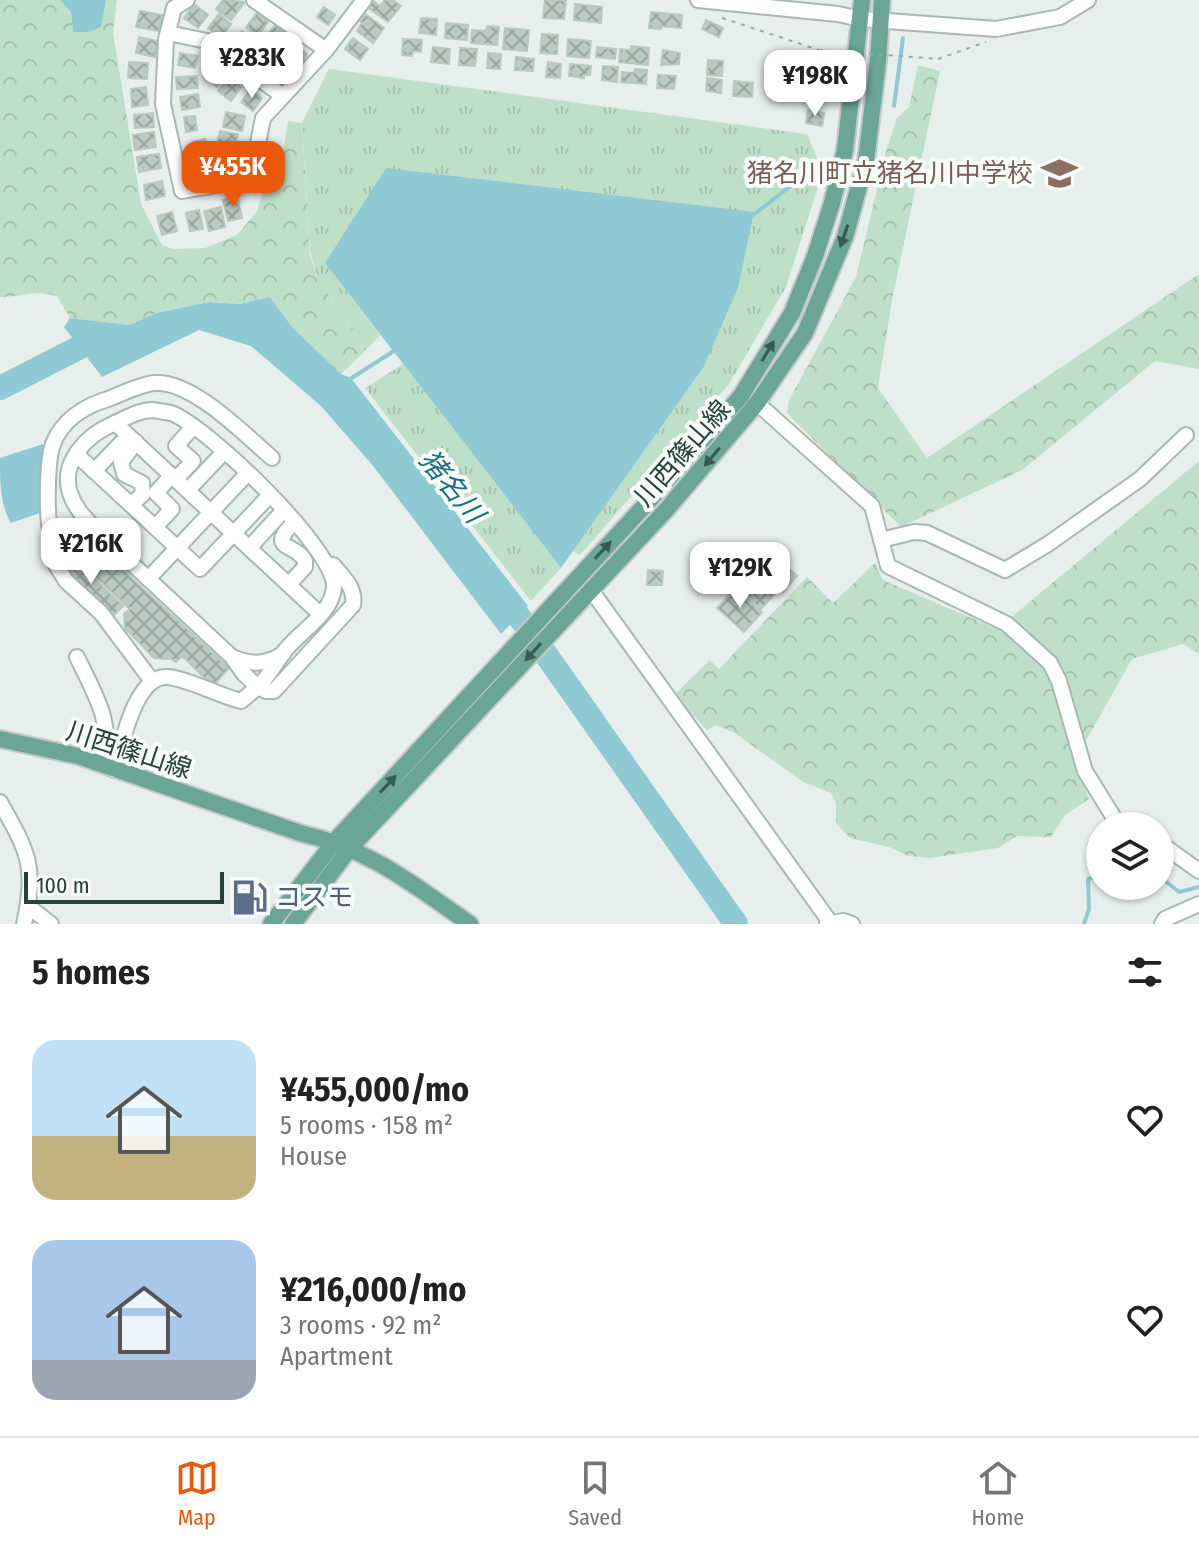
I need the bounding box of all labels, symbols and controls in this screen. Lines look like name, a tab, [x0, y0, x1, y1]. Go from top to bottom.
pin: ¥283K	[196, 32, 308, 100]
text: ¥283K	[219, 42, 285, 73]
pin: ¥198K	[759, 50, 871, 118]
text: ¥198K	[782, 60, 848, 91]
pin: ¥455K	[177, 141, 289, 209]
text: ¥455K	[200, 151, 266, 182]
school or university icon: 猪名川町立猪名川中学校	[1040, 154, 1078, 192]
place label: 猪名川町立猪名川中学校	[747, 158, 1033, 189]
one-way arrow	[838, 224, 850, 248]
one-way arrow	[761, 340, 776, 361]
street label: 川西篠山線	[628, 394, 737, 513]
water label: 猪名川	[412, 443, 493, 532]
one-way arrow	[704, 447, 721, 467]
pin: ¥216K	[35, 518, 147, 586]
text: ¥216K	[59, 528, 123, 559]
one-way arrow	[593, 541, 612, 560]
pin: ¥129K	[684, 542, 796, 610]
text: ¥129K	[708, 552, 772, 583]
one-way arrow	[525, 642, 543, 661]
street label: 川西篠山線	[62, 716, 195, 785]
one-way arrow	[378, 774, 396, 793]
map controls	[1086, 812, 1174, 900]
button: layers	[1086, 812, 1174, 900]
scale bar	[24, 868, 224, 904]
text: 100 m	[36, 872, 90, 899]
fuel station icon: コスモ	[230, 878, 268, 916]
place label: コスモ	[275, 882, 353, 913]
icon: filters	[1123, 950, 1167, 994]
text: 5 homes	[32, 952, 150, 993]
text: ¥455,000/mo	[280, 1069, 469, 1110]
icon: home	[96, 1072, 192, 1168]
icon: heart	[1123, 1098, 1167, 1142]
text: 5 rooms · 158 m²	[280, 1110, 453, 1141]
text: House	[280, 1141, 347, 1172]
text: ¥216,000/mo	[280, 1269, 466, 1310]
icon: home	[96, 1272, 192, 1368]
icon: heart	[1123, 1298, 1167, 1342]
text: 3 rooms · 92 m²	[280, 1310, 441, 1341]
text: Apartment	[280, 1341, 393, 1372]
tab: Map	[175, 1456, 219, 1531]
tab: Saved	[568, 1456, 622, 1531]
tab: Home	[972, 1456, 1024, 1531]

